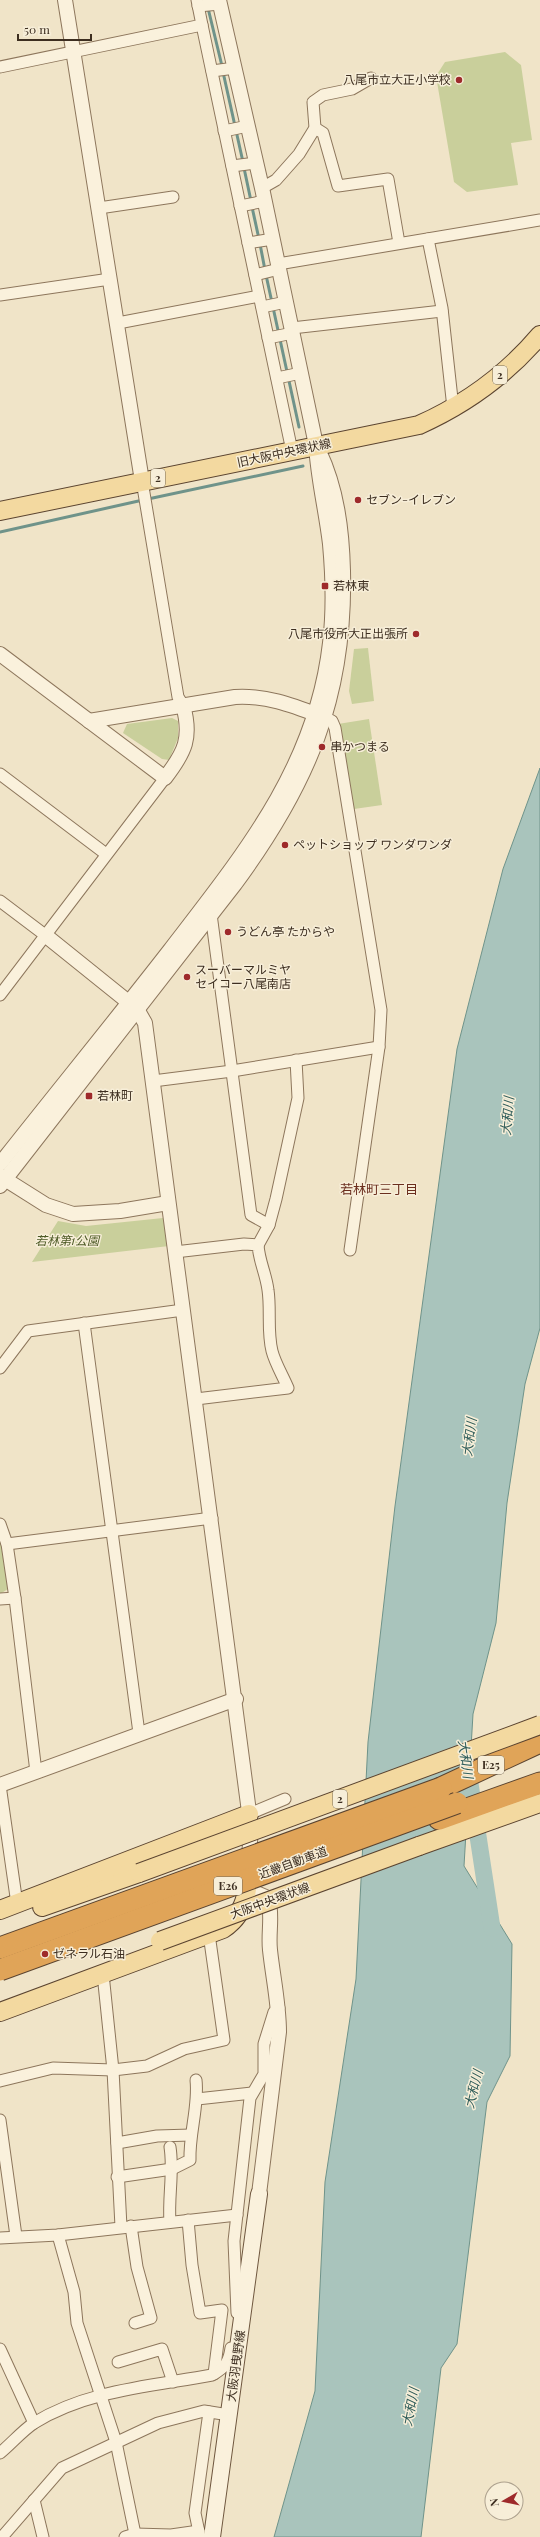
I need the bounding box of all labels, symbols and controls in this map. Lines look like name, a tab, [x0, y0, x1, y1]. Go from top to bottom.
scale bar	[18, 16, 91, 42]
text: 50 m	[24, 21, 50, 37]
place label: 八尾市立大正小学校	[343, 71, 451, 87]
marker: 八尾市立大正小学校	[454, 75, 464, 85]
road number: 2	[493, 366, 507, 384]
street label: 旧大阪中央環状線	[235, 434, 332, 470]
road number: 2	[151, 469, 165, 487]
place label: セブン-イレブン	[366, 491, 456, 507]
marker: セブン-イレブン	[353, 495, 363, 505]
place label: 若林東	[333, 577, 369, 593]
marker: 若林東	[320, 581, 330, 591]
place label: 八尾市役所大正出張所	[288, 625, 408, 641]
marker: 八尾市役所大正出張所	[411, 629, 421, 639]
place label: 串かつまる	[330, 738, 390, 754]
marker: 串かつまる	[317, 742, 327, 752]
place label: ペットショップ ワンダワンダ	[293, 836, 452, 852]
marker: ペットショップ ワンダワンダ	[280, 840, 290, 850]
place label: うどん亭 たからや	[236, 923, 335, 939]
marker: うどん亭 たからや	[223, 927, 233, 937]
place label: スーバーマルミヤ セイコー八尾南店	[195, 961, 291, 991]
marker: スーバーマルミヤ セイコー八尾南店	[182, 972, 192, 982]
place label: 若林町	[97, 1087, 133, 1103]
marker: 若林町	[84, 1091, 94, 1101]
water label: 大和川	[496, 1094, 517, 1136]
district label: 若林町三丁目	[340, 1180, 418, 1197]
park label: 若林第1公園	[35, 1232, 101, 1248]
water label: 大和川	[458, 1415, 480, 1457]
water label: 大和川	[455, 1738, 478, 1781]
road number: E25	[478, 1756, 504, 1774]
road number: 2	[333, 1790, 347, 1808]
street label: 近畿自動車道	[256, 1842, 329, 1882]
road number: E26	[214, 1877, 242, 1895]
street label: 大阪中央環状線	[227, 1878, 312, 1922]
place label: ゼネラル石油	[53, 1945, 125, 1961]
marker: ゼネラル石油	[40, 1949, 50, 1959]
water label: 大和川	[460, 2066, 486, 2110]
street label: 大阪羽曳野線	[222, 2329, 248, 2403]
water label: 大和川	[397, 2384, 422, 2428]
north arrow	[484, 2481, 524, 2521]
text: N	[486, 2497, 502, 2508]

